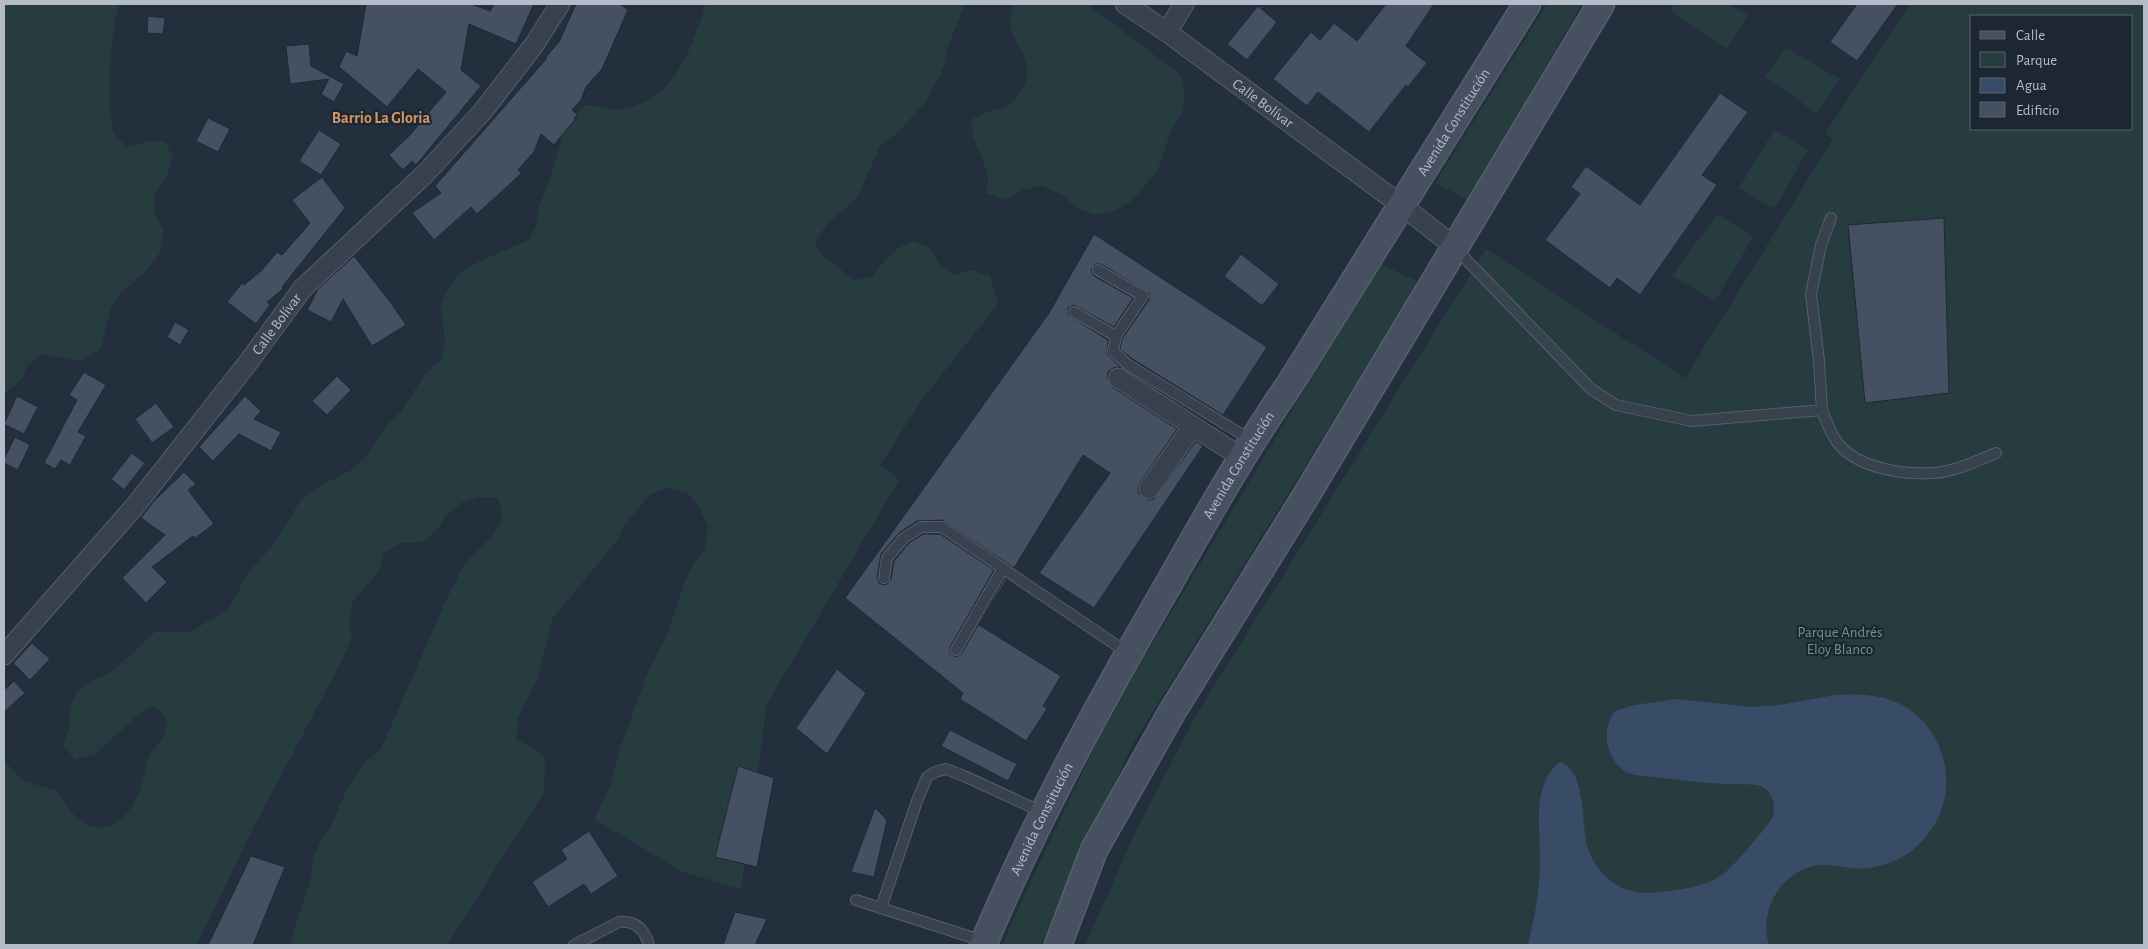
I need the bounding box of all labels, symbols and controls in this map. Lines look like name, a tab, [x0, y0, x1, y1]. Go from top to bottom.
legend	[1970, 15, 2133, 130]
text: Calle	[2016, 28, 2045, 43]
text: Parque	[2016, 53, 2057, 68]
street label: Avenida Constitución	[1414, 66, 1492, 178]
street label: Calle Bolívar	[1230, 76, 1297, 131]
text: Agua	[2016, 78, 2047, 93]
text: Edificio	[2016, 103, 2059, 118]
district label: Barrio La Gloria	[332, 110, 431, 126]
street label: Calle Bolívar	[249, 290, 304, 357]
street label: Avenida Constitución	[1200, 409, 1277, 521]
park label: Parque Andrés Eloy Blanco	[1797, 625, 1883, 657]
street label: Avenida Constitución	[1007, 760, 1075, 877]

